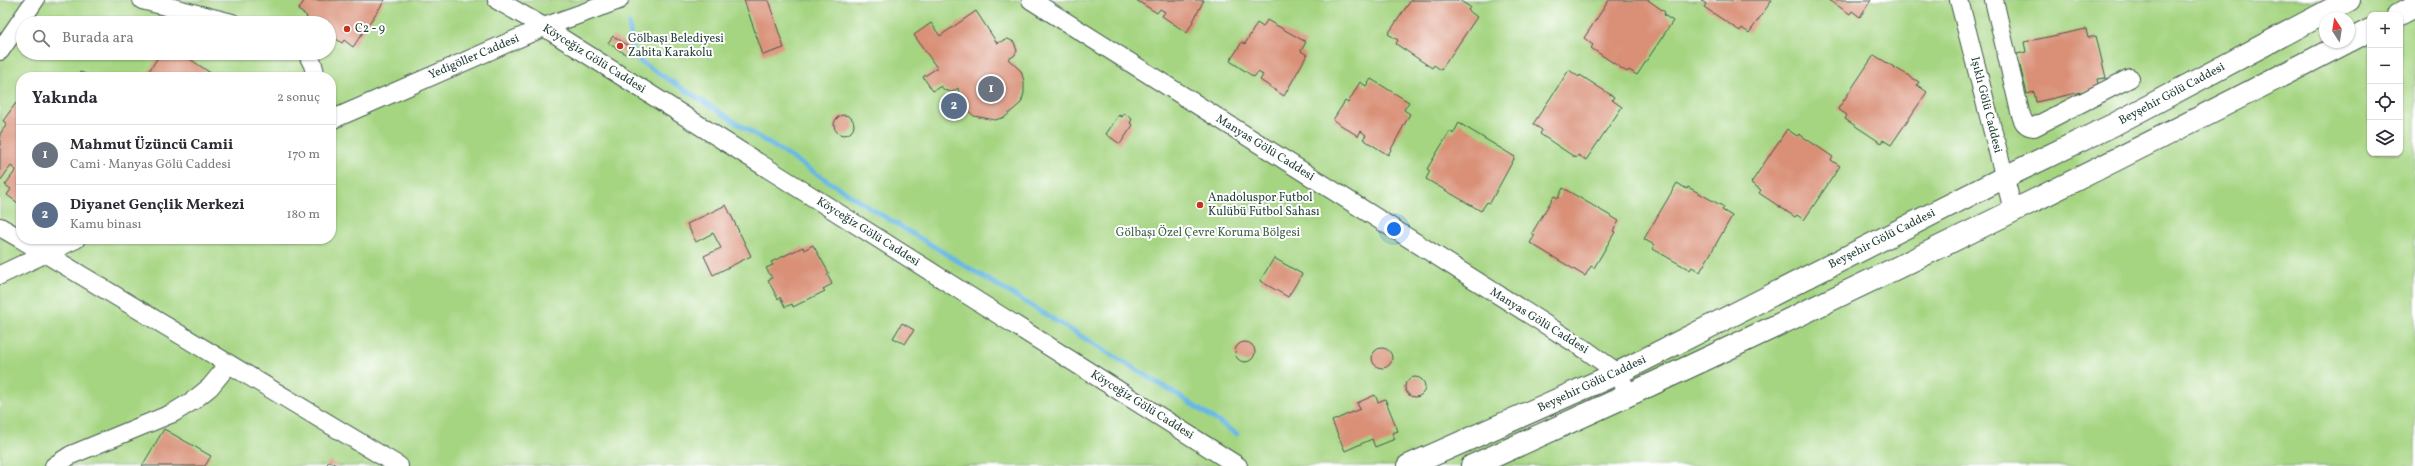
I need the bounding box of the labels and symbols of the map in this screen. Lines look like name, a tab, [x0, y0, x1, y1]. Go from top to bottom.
north arrow	[2319, 12, 2355, 48]
place label: C2 - 9	[355, 21, 385, 37]
street label: Köyceğiz Gölü Caddesi	[539, 21, 649, 98]
marker: C2 - 9	[342, 24, 352, 34]
street label: Yedigöller Caddesi	[426, 31, 522, 83]
place label: Gölbaşı Belediyesi Zabita Karakolu	[628, 31, 724, 61]
marker: Gölbaşı Belediyesi Zabita Karakolu	[615, 41, 625, 51]
street label: Işıklı Gölü Caddesi	[1966, 55, 2006, 155]
street label: Beyşehir Gölü Caddesi	[2116, 59, 2228, 129]
pin: 1	[978, 74, 1004, 104]
pin: 2	[941, 91, 967, 121]
street label: Manyas Gölü Caddesi	[1213, 111, 1318, 185]
place label: Anadoluspor Futbol Kulübü Futbol Sahası	[1208, 190, 1320, 220]
street label: Köyceğiz Gölü Caddesi	[813, 194, 923, 271]
marker: Anadoluspor Futbol Kulübü Futbol Sahası	[1195, 200, 1205, 210]
street label: Beyşehir Gölü Caddesi	[1826, 205, 1939, 273]
your location	[1384, 219, 1404, 239]
park label: Gölbaşı Özel Çevre Koruma Bölgesi	[1116, 224, 1301, 241]
street label: Manyas Gölü Caddesi	[1487, 284, 1592, 358]
street label: Beyşehir Gölü Caddesi	[1535, 352, 1649, 416]
street label: Köyceğiz Gölü Caddesi	[1087, 367, 1197, 444]

